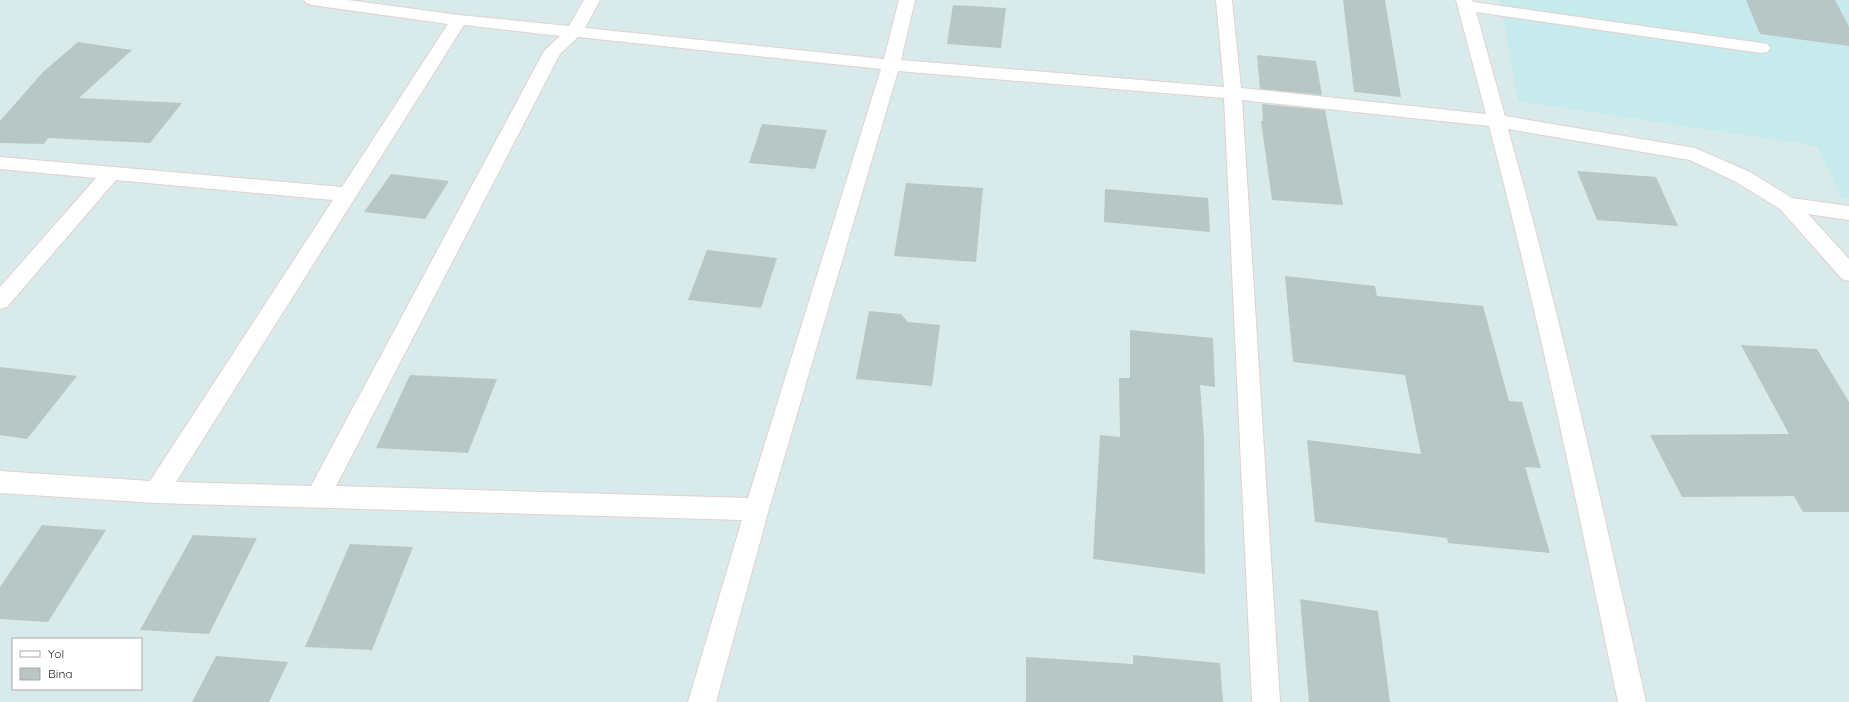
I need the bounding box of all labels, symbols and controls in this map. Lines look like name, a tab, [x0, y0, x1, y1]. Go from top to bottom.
legend	[12, 638, 142, 690]
text: Yol	[48, 646, 64, 661]
text: Bina	[48, 666, 73, 681]

